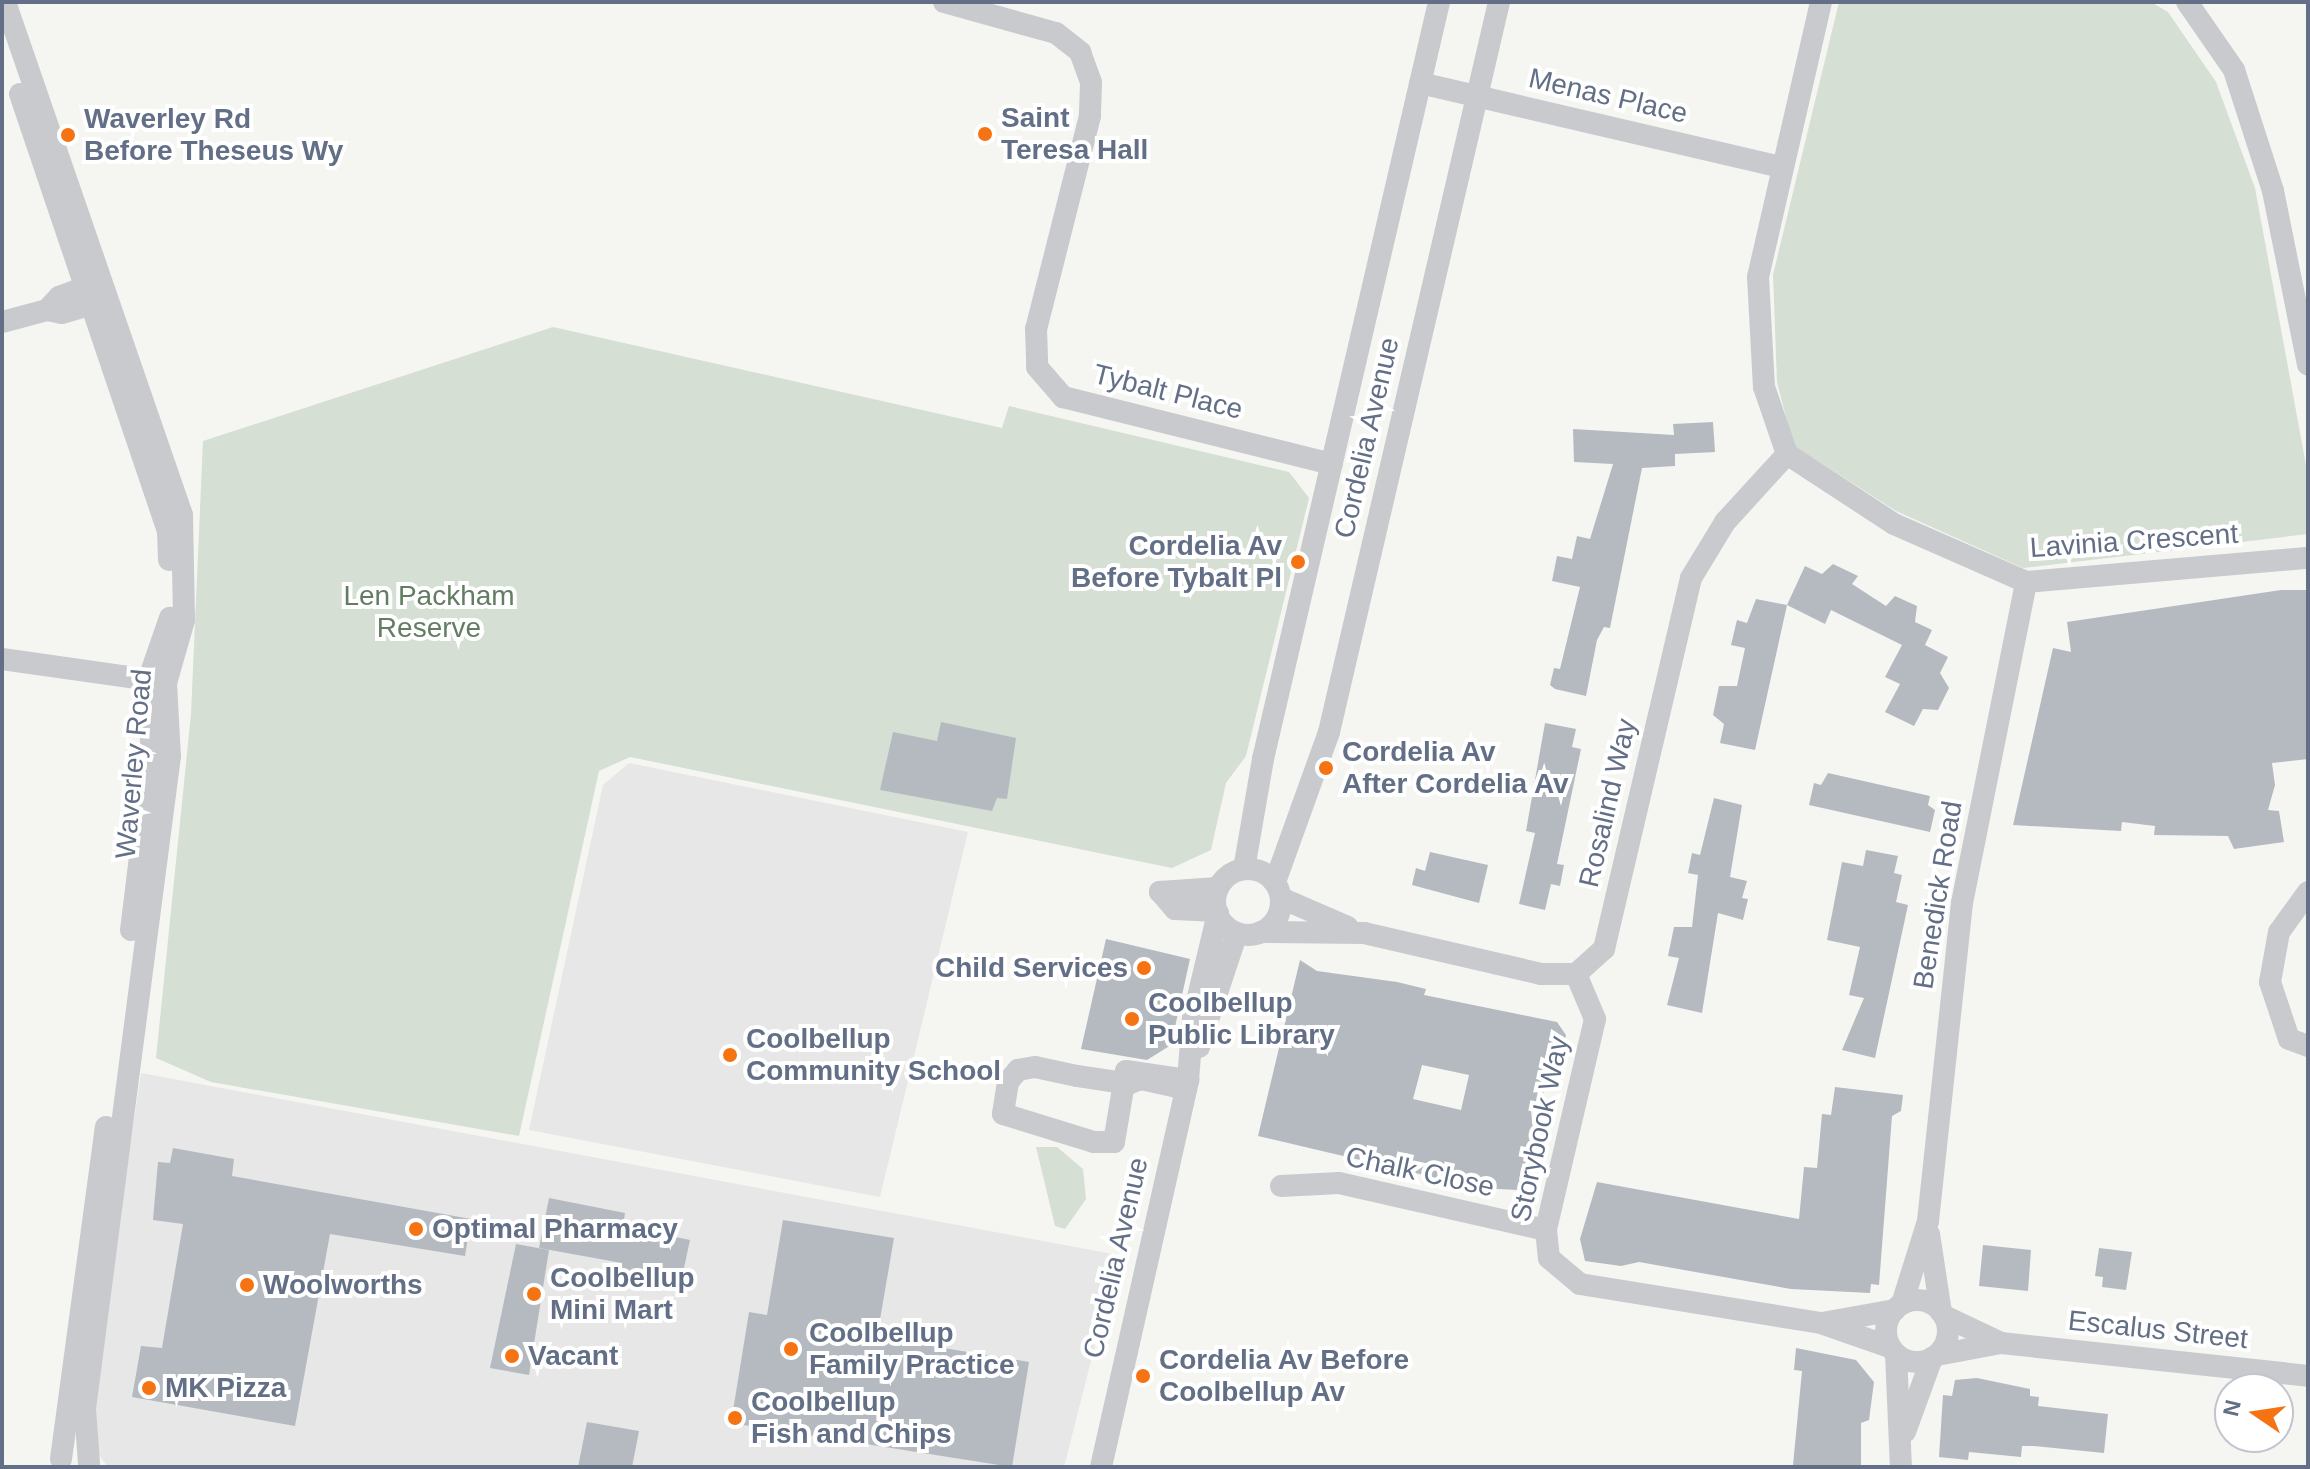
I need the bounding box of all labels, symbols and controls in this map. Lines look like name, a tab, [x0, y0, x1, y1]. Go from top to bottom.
street label: Menas Place	[1525, 61, 1691, 131]
place label: Saint Teresa Hall	[1001, 101, 1148, 167]
place label: Waverley Rd Before Theseus Wy	[84, 102, 343, 168]
marker: Saint Teresa Hall	[976, 125, 994, 143]
marker: Waverley Rd Before Theseus Wy	[59, 126, 77, 144]
street label: Cordelia Avenue	[1327, 334, 1407, 542]
street label: Tybalt Place	[1090, 357, 1246, 427]
street label: Lavinia Crescent	[2029, 517, 2239, 565]
place label: Cordelia Av Before Tybalt Pl	[1071, 529, 1282, 595]
marker: Cordelia Av Before Tybalt Pl	[1289, 553, 1307, 571]
park label: Len Packham Reserve	[343, 579, 515, 645]
street label: Waverley Road	[109, 668, 159, 860]
street label: Rosalind Way	[1572, 716, 1644, 890]
place label: Cordelia Av After Cordelia Av	[1342, 735, 1570, 801]
marker: Cordelia Av After Cordelia Av	[1317, 759, 1335, 777]
street label: Benedick Road	[1907, 799, 1969, 991]
place label: Child Services	[935, 951, 1128, 985]
marker: Child Services	[1135, 959, 1153, 977]
place label: Coolbellup Public Library	[1148, 986, 1335, 1052]
marker: Coolbellup Public Library	[1123, 1010, 1141, 1028]
place label: Coolbellup Community School	[746, 1022, 1001, 1088]
street label: Storybook Way	[1504, 1033, 1576, 1225]
marker: Coolbellup Community School	[721, 1046, 739, 1064]
street label: Chalk Close	[1343, 1140, 1497, 1204]
street label: Cordelia Avenue	[1076, 1154, 1156, 1362]
place label: Optimal Pharmacy	[432, 1212, 678, 1246]
marker: Optimal Pharmacy	[407, 1220, 425, 1238]
place label: Coolbellup Mini Mart	[550, 1261, 695, 1327]
place label: Woolworths	[263, 1268, 423, 1302]
marker: Woolworths	[238, 1276, 256, 1294]
marker: Coolbellup Mini Mart	[525, 1285, 543, 1303]
street label: Escalus Street	[2066, 1304, 2250, 1356]
place label: Coolbellup Family Practice	[809, 1316, 1014, 1382]
marker: Coolbellup Family Practice	[780, 1338, 802, 1360]
place label: Vacant	[528, 1339, 618, 1373]
place label: Cordelia Av Before Coolbellup Av	[1159, 1343, 1410, 1409]
marker: Vacant	[503, 1347, 521, 1365]
marker: Cordelia Av Before Coolbellup Av	[1134, 1367, 1152, 1385]
place label: MK Pizza	[165, 1371, 286, 1405]
north arrow	[2214, 1373, 2294, 1453]
marker: MK Pizza	[140, 1379, 158, 1397]
place label: Coolbellup Fish and Chips	[751, 1385, 952, 1451]
text: N	[2218, 1397, 2246, 1418]
marker: Coolbellup Fish and Chips	[726, 1409, 744, 1427]

